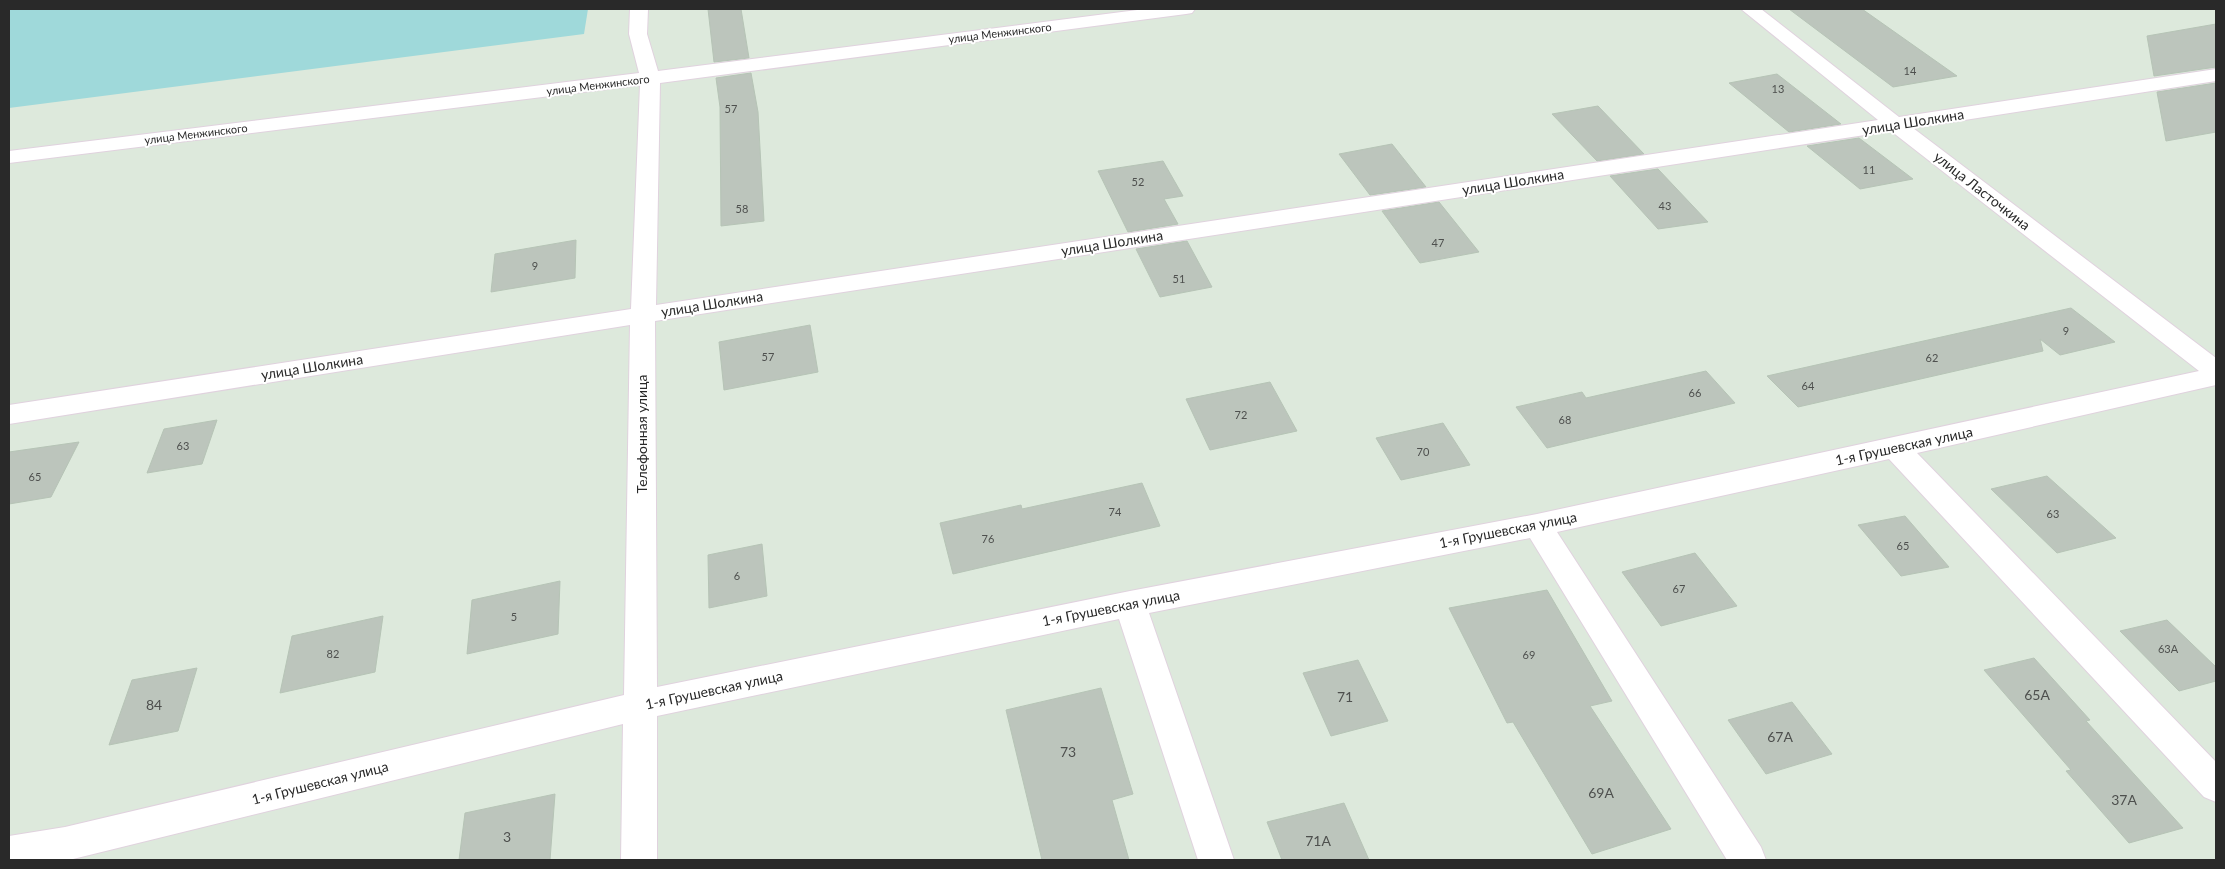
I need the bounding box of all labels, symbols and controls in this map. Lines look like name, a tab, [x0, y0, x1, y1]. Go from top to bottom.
street label: улица Менжинского	[948, 20, 1052, 45]
house number: 14	[1904, 64, 1917, 77]
street label: улица Менжинского	[546, 72, 650, 97]
house number: 13	[1772, 82, 1784, 95]
house number: 57	[725, 102, 737, 115]
street label: улица Шолкина	[1861, 105, 1965, 138]
street label: улица Менжинского	[144, 121, 248, 146]
street label: улица Ласточкина	[1931, 148, 2034, 233]
house number: 11	[1863, 163, 1875, 176]
street label: улица Шолкина	[1461, 165, 1565, 198]
house number: 52	[1132, 175, 1144, 188]
house number: 43	[1659, 199, 1671, 212]
house number: 58	[736, 202, 748, 215]
street label: улица Шолкина	[1060, 226, 1164, 259]
house number: 47	[1432, 236, 1444, 249]
house number: 9	[532, 259, 538, 272]
house number: 51	[1173, 272, 1185, 285]
street label: улица Шолкина	[660, 287, 764, 320]
house number: 9	[2063, 324, 2069, 337]
street label: улица Шолкина	[260, 350, 364, 383]
house number: 57	[762, 350, 774, 363]
house number: 62	[1926, 351, 1938, 364]
street label: Телефонная улица	[633, 375, 650, 493]
house number: 64	[1802, 379, 1815, 392]
house number: 66	[1689, 386, 1701, 399]
house number: 72	[1235, 408, 1247, 421]
house number: 68	[1559, 413, 1571, 426]
street label: 1-я Грушевская улица	[1834, 423, 1974, 468]
house number: 63	[177, 439, 189, 452]
house number: 70	[1417, 445, 1430, 458]
house number: 65	[29, 470, 41, 483]
house number: 74	[1109, 505, 1122, 518]
house number: 63	[2047, 507, 2059, 520]
street label: 1-я Грушевская улица	[1438, 508, 1578, 551]
house number: 76	[982, 532, 994, 545]
house number: 65	[1897, 539, 1909, 552]
house number: 6	[734, 569, 740, 582]
house number: 67	[1673, 582, 1685, 595]
street label: 1-я Грушевская улица	[1041, 586, 1181, 629]
house number: 5	[511, 610, 517, 623]
house number: 63А	[2158, 642, 2179, 655]
house number: 82	[327, 647, 339, 660]
house number: 69	[1523, 648, 1535, 661]
street label: 1-я Грушевская улица	[644, 667, 784, 712]
house number: 65А	[2024, 686, 2050, 703]
house number: 71	[1337, 688, 1353, 705]
house number: 84	[146, 696, 162, 713]
house number: 67А	[1767, 728, 1793, 745]
house number: 73	[1060, 743, 1076, 760]
street label: 1-я Грушевская улица	[250, 757, 390, 808]
house number: 69А	[1588, 784, 1614, 801]
house number: 37А	[2111, 791, 2137, 808]
house number: 3	[503, 828, 511, 845]
house number: 71А	[1305, 832, 1331, 849]

